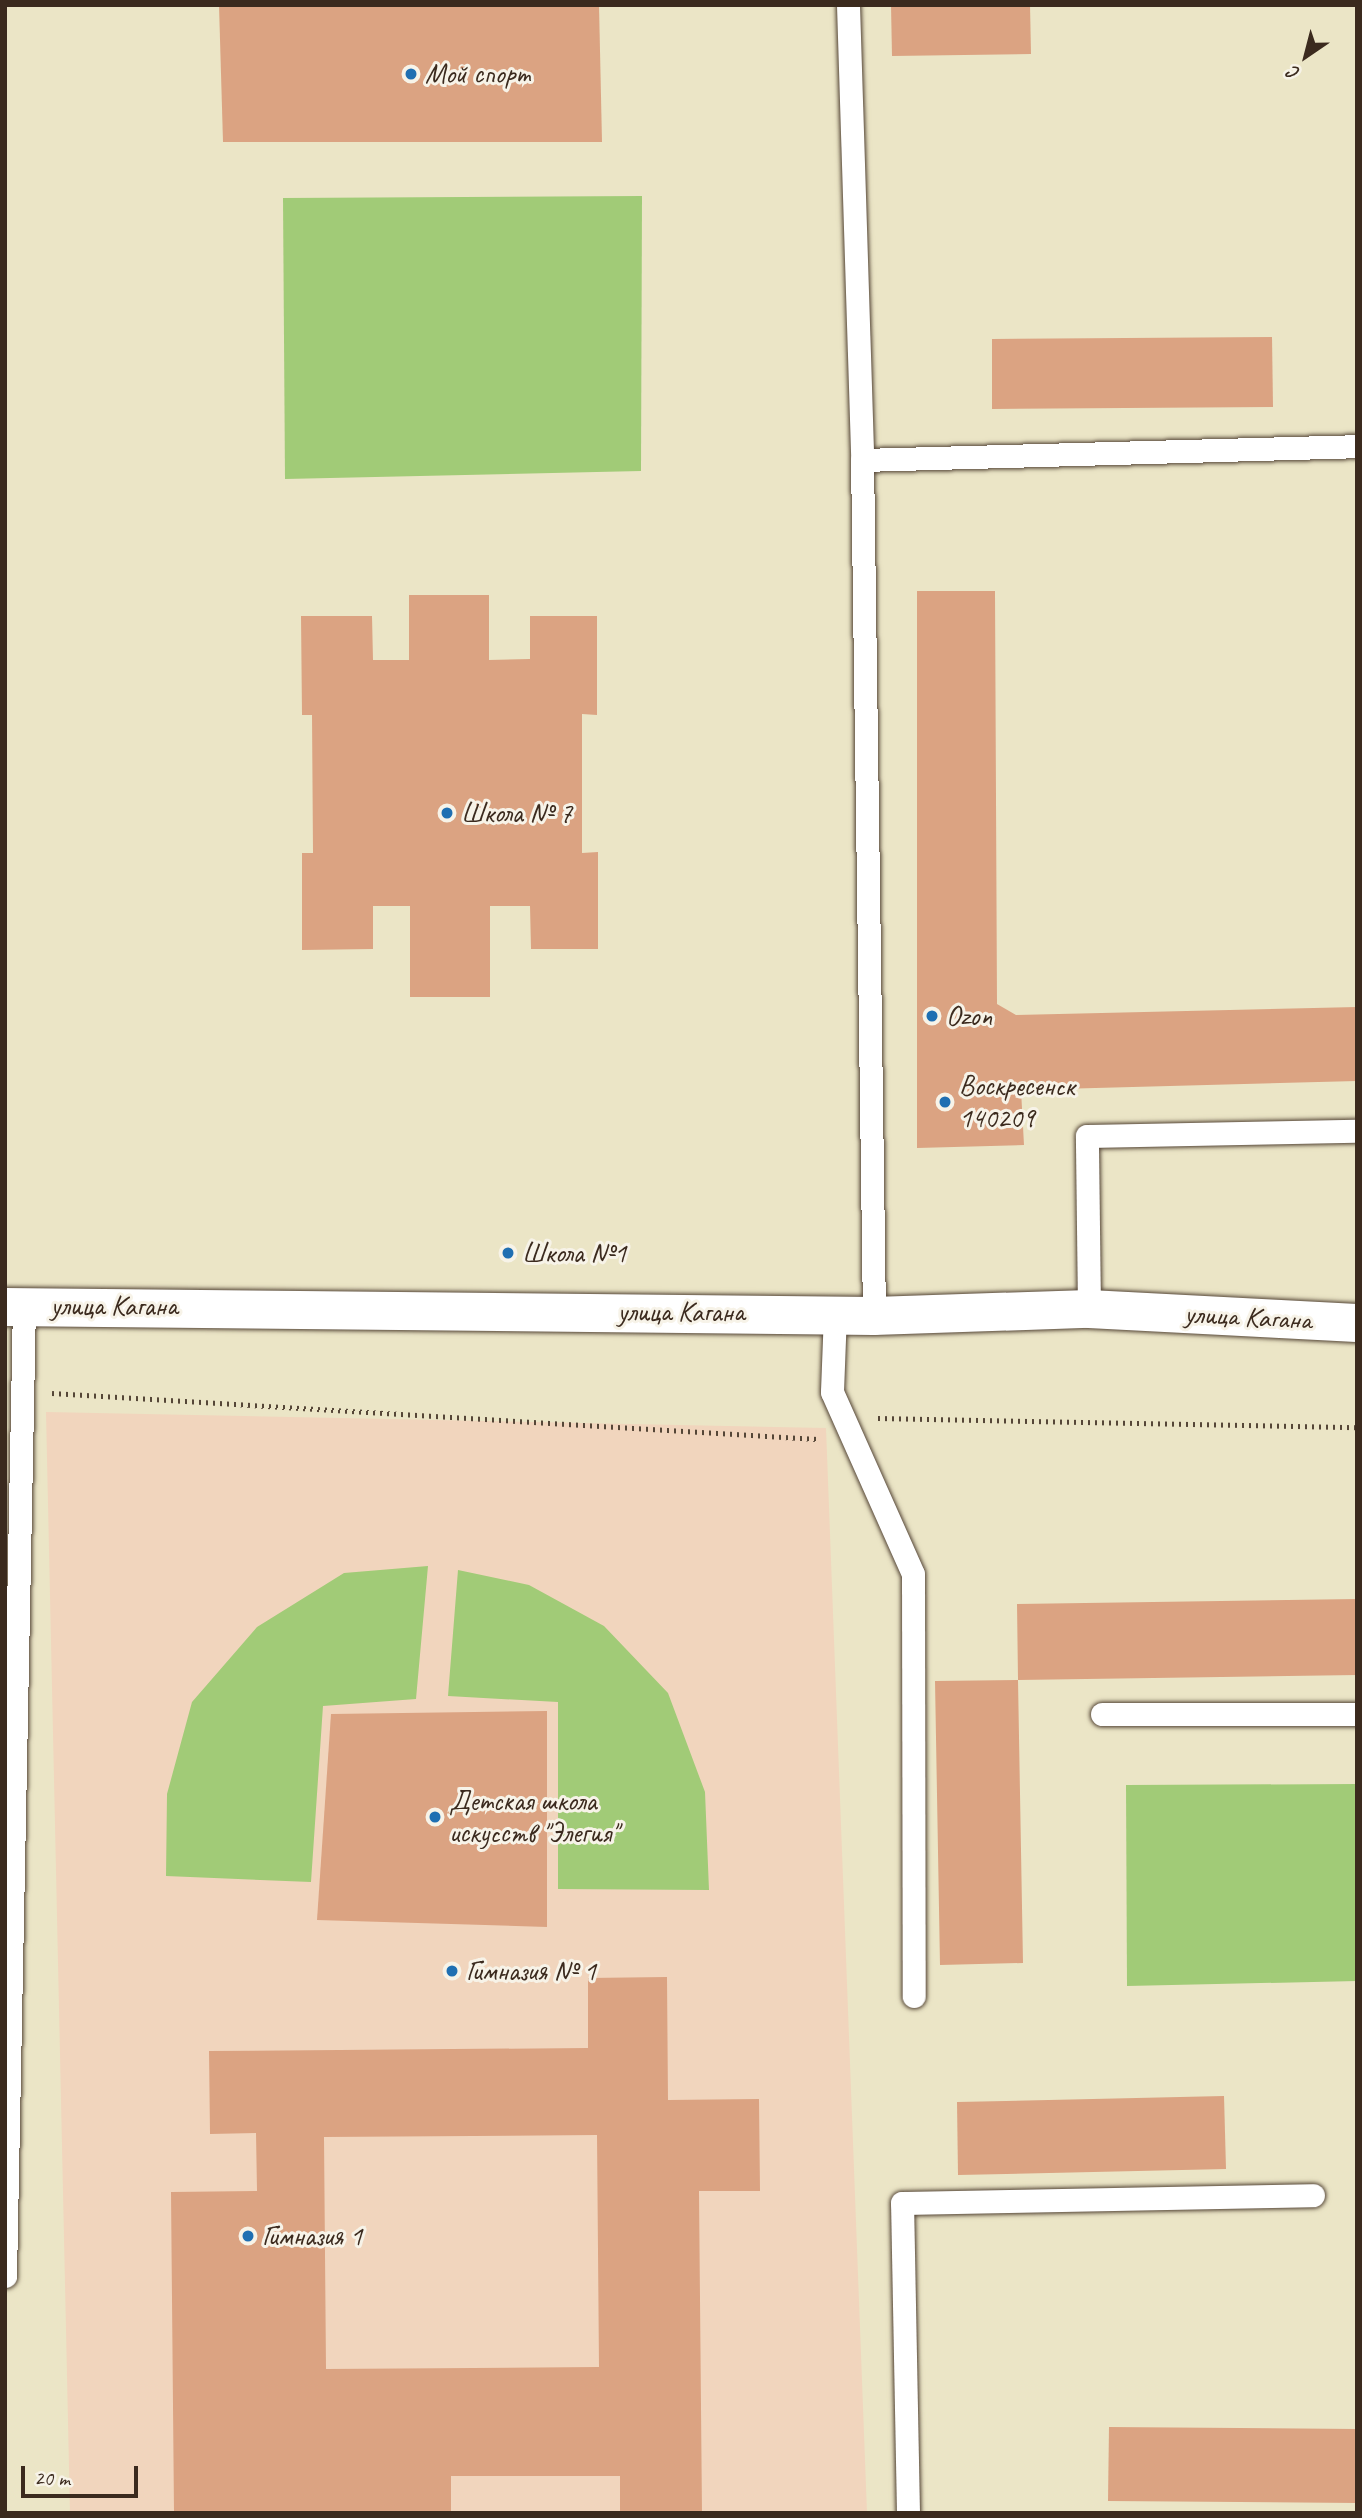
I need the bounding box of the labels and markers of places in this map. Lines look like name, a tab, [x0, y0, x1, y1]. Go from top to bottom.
place label: Мой спорт	[425, 57, 529, 91]
marker: Мой спорт	[403, 66, 419, 82]
place label: Школа № 7	[461, 796, 572, 830]
marker: Школа № 7	[439, 805, 455, 821]
place label: Ozon	[946, 999, 992, 1033]
marker: Ozon	[924, 1008, 940, 1024]
place label: Воскресенск 140209	[959, 1069, 1075, 1135]
marker: Воскресенск 140209	[937, 1094, 953, 1110]
place label: Школа №1	[522, 1236, 626, 1270]
marker: Школа №1	[500, 1245, 516, 1261]
place label: Детская школа искусств "Элегия"	[449, 1784, 618, 1850]
marker: Детская школа искусств "Элегия"	[427, 1809, 443, 1825]
place label: Гимназия № 1	[466, 1954, 596, 1988]
marker: Гимназия № 1	[444, 1963, 460, 1979]
place label: Гимназия 1	[262, 2219, 362, 2253]
marker: Гимназия 1	[240, 2228, 256, 2244]

